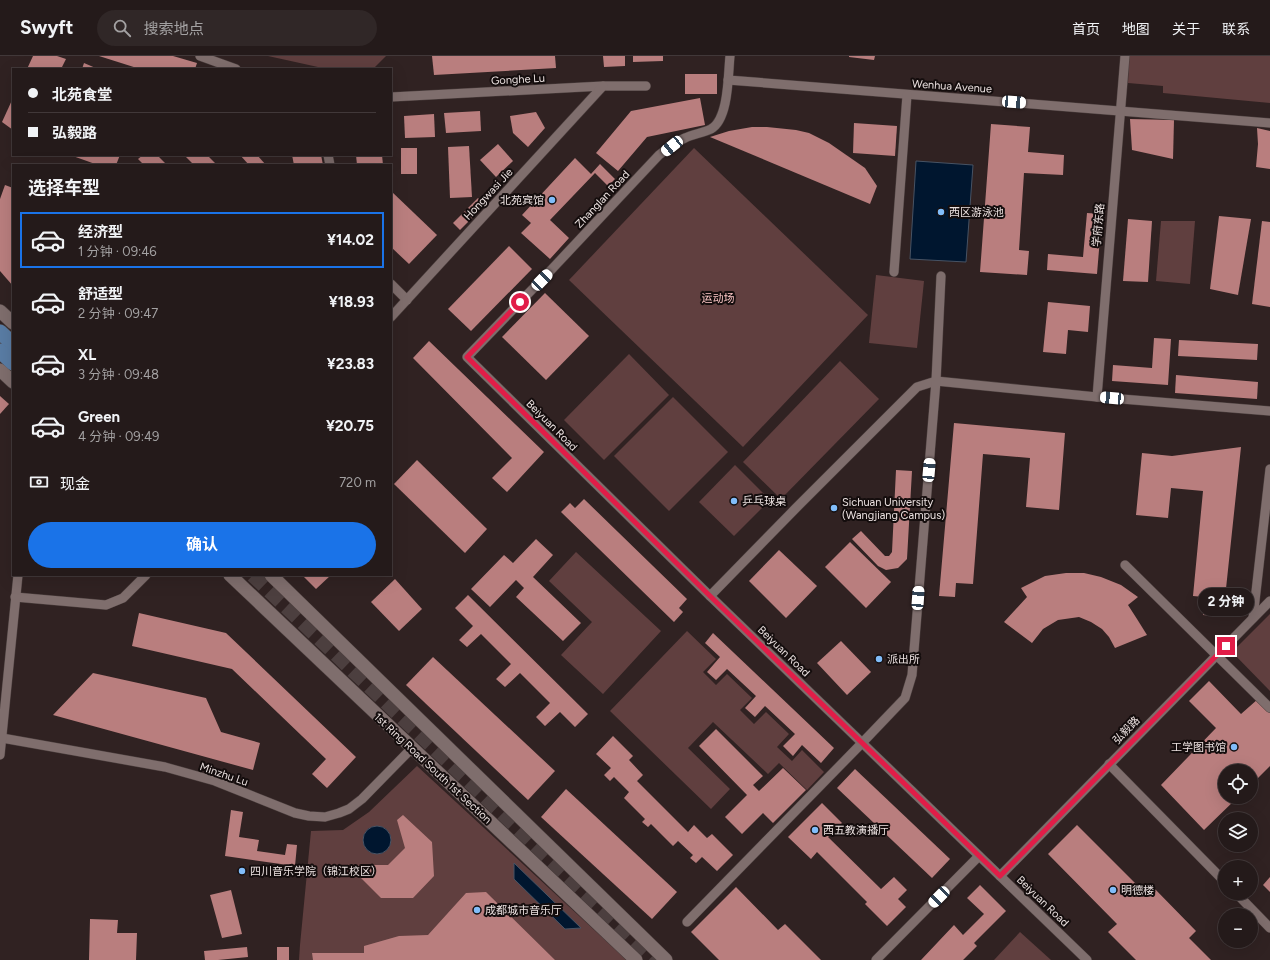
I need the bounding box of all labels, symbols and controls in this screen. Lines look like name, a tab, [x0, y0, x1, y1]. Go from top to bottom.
search box	[97, 10, 377, 46]
text: Swyft	[20, 16, 73, 39]
icon: search	[111, 17, 133, 39]
text: 搜索地点	[143, 20, 203, 38]
text: 首页	[1072, 21, 1100, 38]
text: 地图	[1122, 21, 1150, 38]
text: 关于	[1172, 21, 1200, 38]
text: 联系	[1222, 21, 1250, 38]
street label: Gonghe Lu	[491, 72, 545, 87]
street label: Wenhua Avenue	[912, 77, 992, 96]
text: 北苑食堂	[52, 86, 112, 104]
car	[1002, 95, 1026, 109]
text: 弘毅路	[52, 124, 97, 142]
car	[659, 134, 685, 158]
street label: Hongwasi Jie	[461, 166, 516, 223]
street label: Zhanglan Road	[573, 168, 632, 231]
text: 选择车型	[28, 177, 100, 199]
place label: 北苑宾馆	[500, 194, 544, 207]
marker: 北苑宾馆	[547, 195, 557, 205]
street label: 学府东路	[1090, 203, 1107, 248]
place label: 西区游泳池	[949, 206, 1004, 219]
marker: 西区游泳池	[936, 207, 946, 217]
icon: car	[30, 222, 66, 258]
text: 经济型	[78, 223, 123, 241]
text: ¥14.02	[327, 231, 374, 249]
text: 1 分钟 · 09:46	[78, 244, 157, 259]
car	[529, 267, 555, 293]
icon: car	[30, 284, 66, 320]
text: 舒适型	[78, 285, 123, 303]
park label: 运动场	[702, 292, 735, 305]
text: ¥18.93	[329, 293, 374, 311]
route start	[511, 293, 529, 311]
text: 2 分钟 · 09:47	[78, 306, 158, 321]
icon: car	[30, 346, 66, 382]
text: XL	[78, 346, 96, 364]
text: ¥23.83	[327, 355, 374, 373]
text: 3 分钟 · 09:48	[78, 367, 159, 382]
car	[1100, 391, 1124, 405]
street label: Beiyuan Road	[523, 397, 580, 454]
icon: car	[30, 408, 66, 444]
text: Green	[78, 408, 120, 426]
text: ¥20.75	[326, 417, 374, 435]
text: 4 分钟 · 09:49	[78, 429, 159, 444]
car	[922, 458, 936, 482]
icon: cash	[28, 471, 50, 493]
text: 现金	[60, 475, 90, 493]
text: 720 m	[339, 475, 376, 490]
place label: 乒乓球桌	[742, 495, 786, 508]
marker: 乒乓球桌	[729, 496, 739, 506]
place label: Sichuan University (Wangjiang Campus)	[842, 496, 945, 522]
marker: Sichuan University (Wangjiang Campus)	[829, 503, 839, 513]
button: 确认	[28, 522, 376, 568]
car	[911, 586, 925, 610]
callout: 2 分钟	[1198, 588, 1254, 616]
text: 2 分钟	[1208, 594, 1244, 609]
street label: Beiyuan Road	[755, 623, 812, 679]
route end	[1217, 637, 1235, 655]
place label: 派出所	[887, 653, 920, 666]
marker: 派出所	[874, 654, 884, 664]
street label: 1st Ring Road South 1st Section	[371, 710, 494, 826]
street label: 弘毅路	[1110, 714, 1142, 747]
place label: 工学图书馆	[1171, 741, 1226, 754]
marker: 工学图书馆	[1229, 742, 1239, 752]
street label: Minzhu Lu	[198, 760, 250, 789]
map controls	[1218, 764, 1258, 948]
button: locate	[1218, 764, 1258, 804]
button: layers	[1218, 812, 1258, 852]
place label: 西五教演播厅	[823, 824, 889, 837]
marker: 西五教演播厅	[810, 825, 820, 835]
button: +	[1218, 860, 1258, 900]
place label: 四川音乐学院（锦江校区）	[250, 865, 382, 878]
marker: 四川音乐学院（锦江校区）	[237, 866, 247, 876]
street label: Beiyuan Road	[1014, 873, 1071, 929]
car	[926, 884, 952, 910]
place label: 明德楼	[1121, 884, 1154, 897]
marker: 明德楼	[1108, 885, 1118, 895]
place label: 成都城市音乐厅	[485, 904, 562, 917]
marker: 成都城市音乐厅	[472, 905, 482, 915]
button: −	[1218, 908, 1258, 948]

